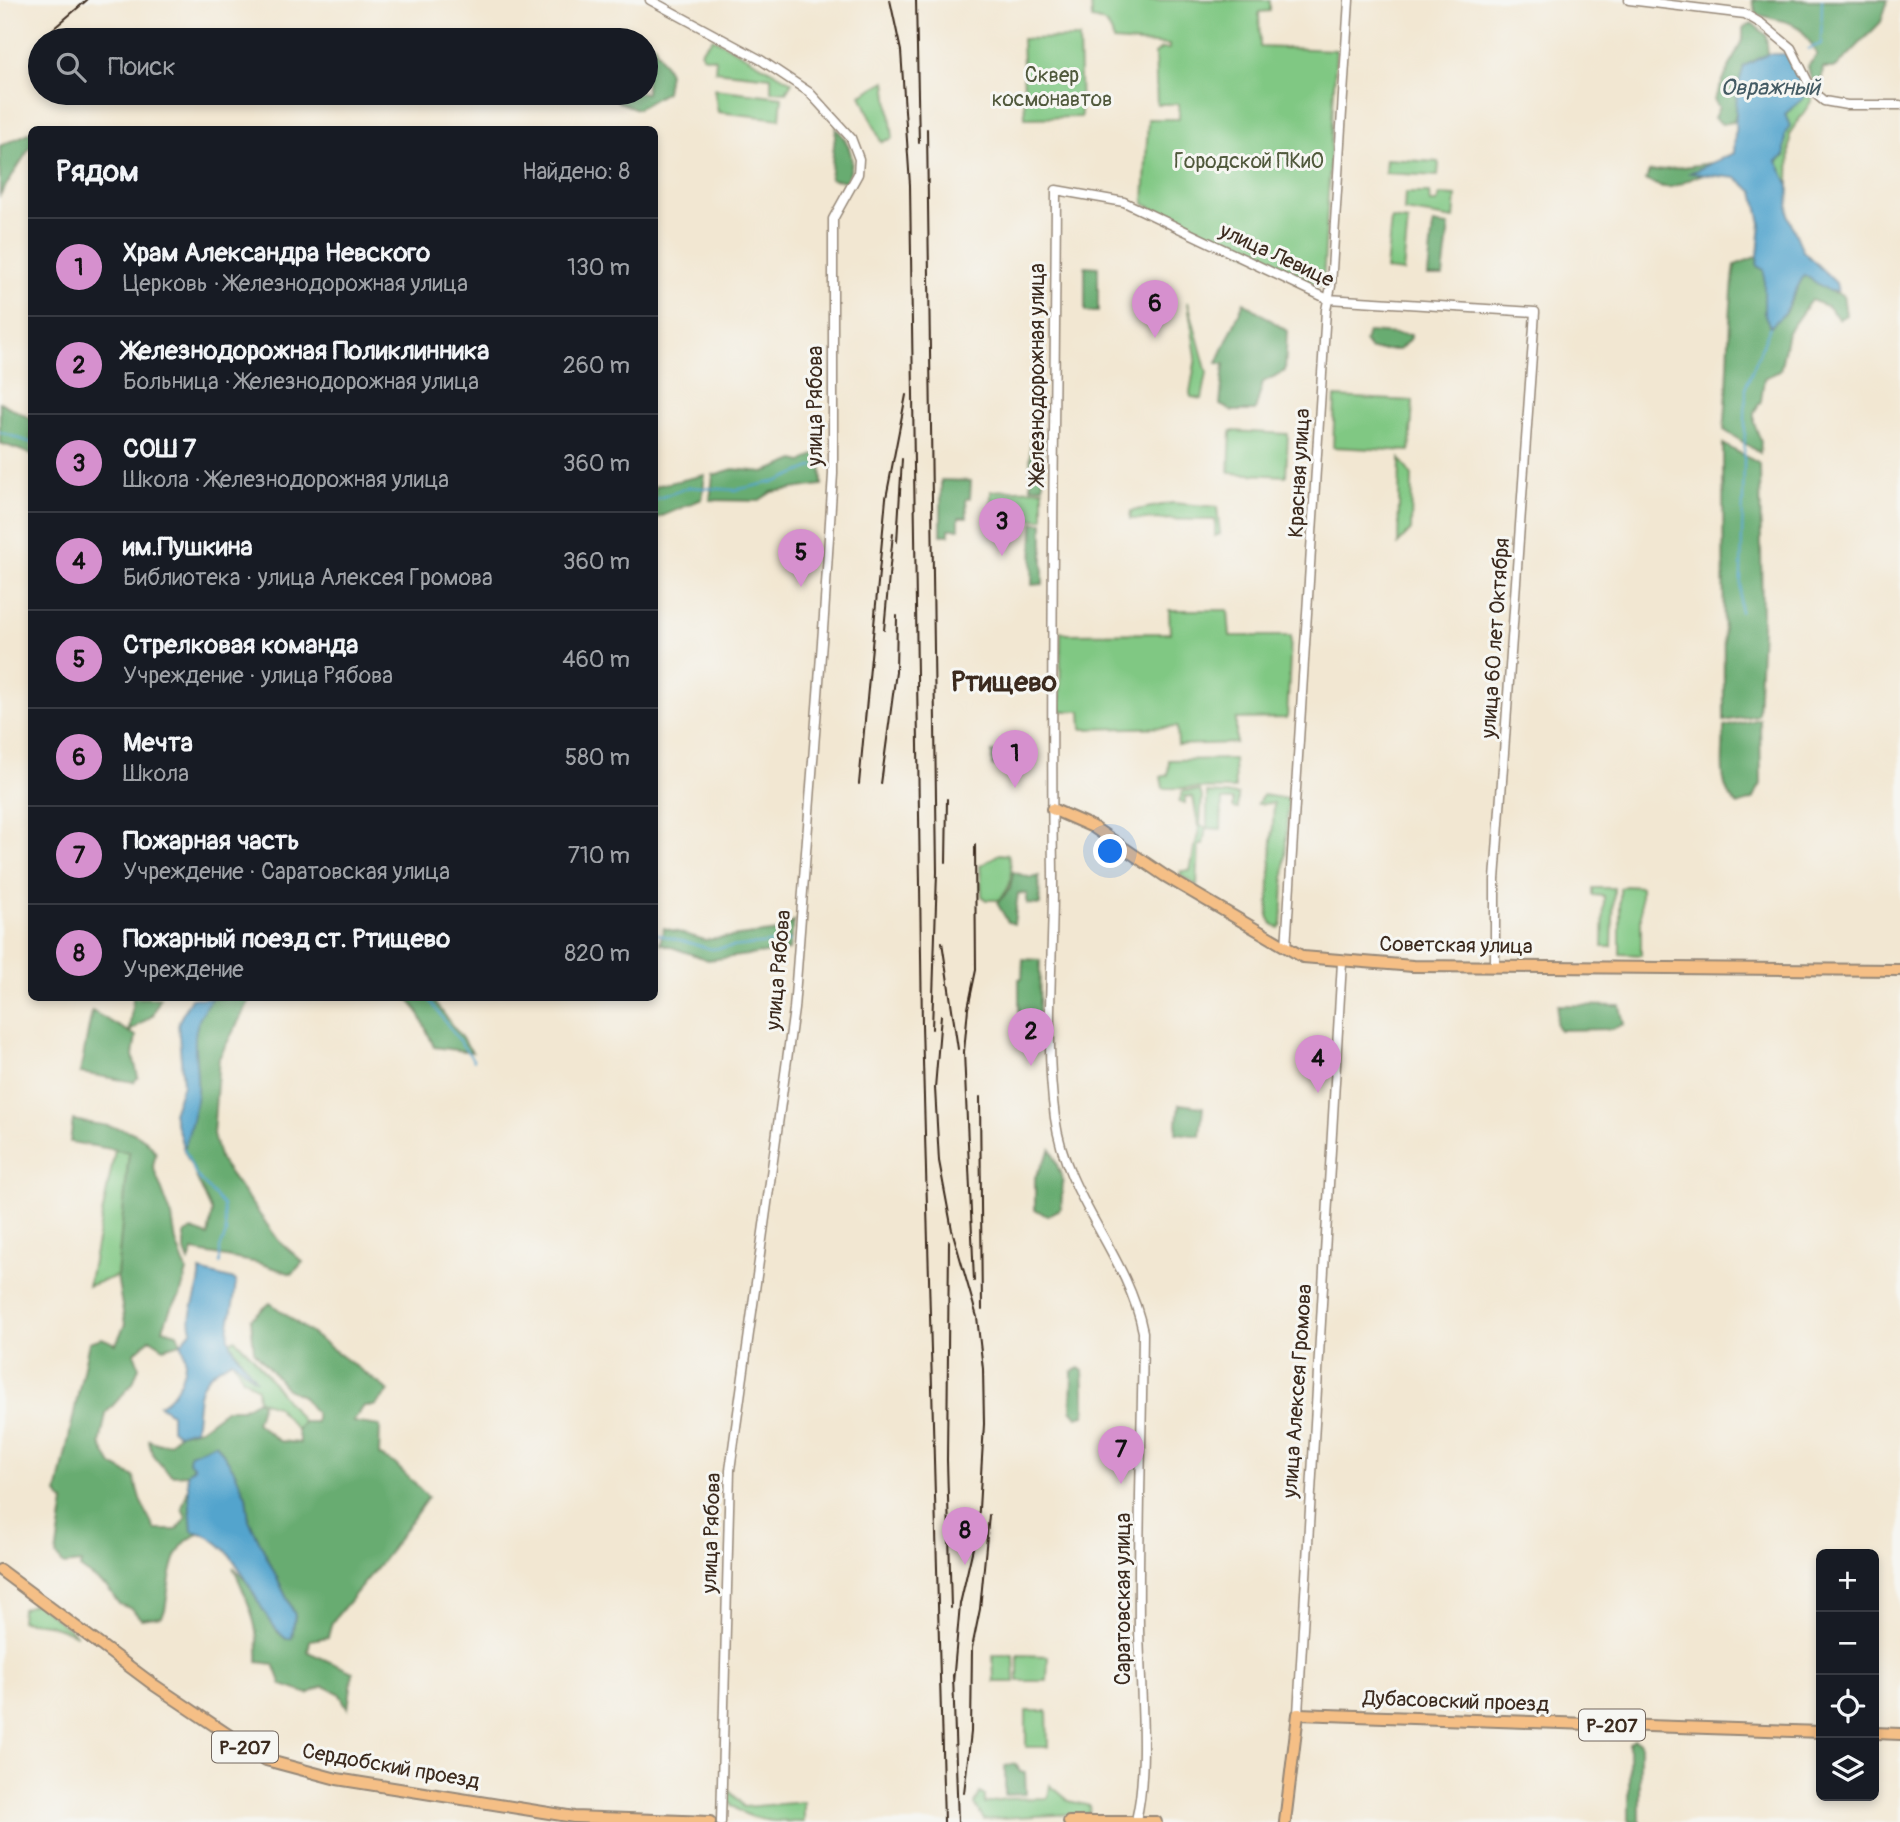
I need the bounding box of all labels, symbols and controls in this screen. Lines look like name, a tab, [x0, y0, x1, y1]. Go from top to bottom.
search box	[28, 28, 658, 105]
icon: search	[52, 48, 90, 86]
text: Поиск	[108, 51, 176, 83]
park label: Сквер космонавтов	[992, 62, 1112, 113]
water label: Овражный	[1720, 73, 1822, 102]
park label: Городской ПКиО	[1174, 148, 1324, 175]
text: Рядом	[56, 153, 139, 190]
text: Найдено: 8	[522, 157, 630, 186]
street label: улица Левице	[1214, 217, 1339, 294]
text: Храм Александра Невского	[123, 237, 430, 269]
text: 1	[75, 253, 84, 282]
text: 130 m	[567, 253, 630, 282]
street label: Железнодорожная улица	[1024, 263, 1051, 488]
text: Церковь · Железнодорожная улица	[123, 269, 468, 298]
pin: 6	[1132, 280, 1178, 338]
text: Железнодорожная Поликлинника	[123, 335, 489, 367]
street label: улица Рябова	[802, 346, 829, 467]
text: 2	[73, 351, 85, 380]
text: 260 m	[563, 351, 630, 380]
text: Больница · Железнодорожная улица	[123, 367, 479, 396]
street label: Красная улица	[1283, 408, 1316, 538]
text: СОШ 7	[123, 433, 196, 465]
text: 3	[73, 449, 85, 478]
text: 360 m	[563, 449, 630, 478]
text: Школа · Железнодорожная улица	[123, 465, 449, 494]
pin: 3	[979, 498, 1025, 556]
pin: 5	[778, 529, 824, 587]
text: им.Пушкина	[123, 531, 253, 563]
street label: улица 60 лет Октября	[1475, 537, 1516, 740]
text: 4	[72, 547, 86, 576]
text: 360 m	[563, 547, 630, 576]
text: Библиотека · улица Алексея Громова	[123, 563, 493, 592]
text: Стрелковая команда	[123, 629, 358, 661]
text: 5	[73, 645, 85, 674]
text: 460 m	[562, 645, 630, 674]
text: Учреждение · улица Рябова	[123, 661, 393, 690]
district label: Ртищево	[951, 665, 1057, 700]
text: Мечта	[123, 727, 193, 759]
pin: 1	[992, 730, 1038, 788]
text: 6	[72, 743, 86, 772]
text: 580 m	[565, 743, 630, 772]
text: Школа	[123, 759, 189, 788]
text: Пожарная часть	[123, 825, 299, 857]
your location	[1093, 834, 1127, 868]
text: 7	[73, 841, 85, 870]
text: 710 m	[568, 841, 630, 870]
text: Учреждение · Саратовская улица	[123, 857, 450, 886]
street label: улица Рябова	[760, 909, 797, 1032]
text: Пожарный поезд ст. Ртищево	[123, 923, 450, 955]
street label: Советская улица	[1379, 931, 1533, 960]
text: 8	[73, 939, 85, 968]
text: 820 m	[564, 939, 630, 968]
text: Учреждение	[123, 955, 244, 984]
pin: 2	[1008, 1008, 1054, 1066]
pin: 4	[1295, 1035, 1341, 1093]
street label: улица Алексея Громова	[1276, 1283, 1318, 1500]
pin: 7	[1098, 1426, 1144, 1484]
street label: улица Рябова	[696, 1472, 727, 1595]
pin: 8	[942, 1507, 988, 1565]
street label: Саратовская улица	[1110, 1513, 1137, 1685]
map controls	[1816, 1549, 1879, 1801]
button: +	[1816, 1549, 1879, 1612]
button: −	[1816, 1612, 1879, 1675]
button: locate	[1816, 1675, 1879, 1738]
street label: Дубасовский проезд	[1362, 1685, 1550, 1718]
road number: Р-207	[1579, 1709, 1645, 1740]
road number: Р-207	[212, 1732, 278, 1763]
street label: Сердобский проезд	[300, 1738, 482, 1795]
button: layers	[1816, 1738, 1879, 1801]

